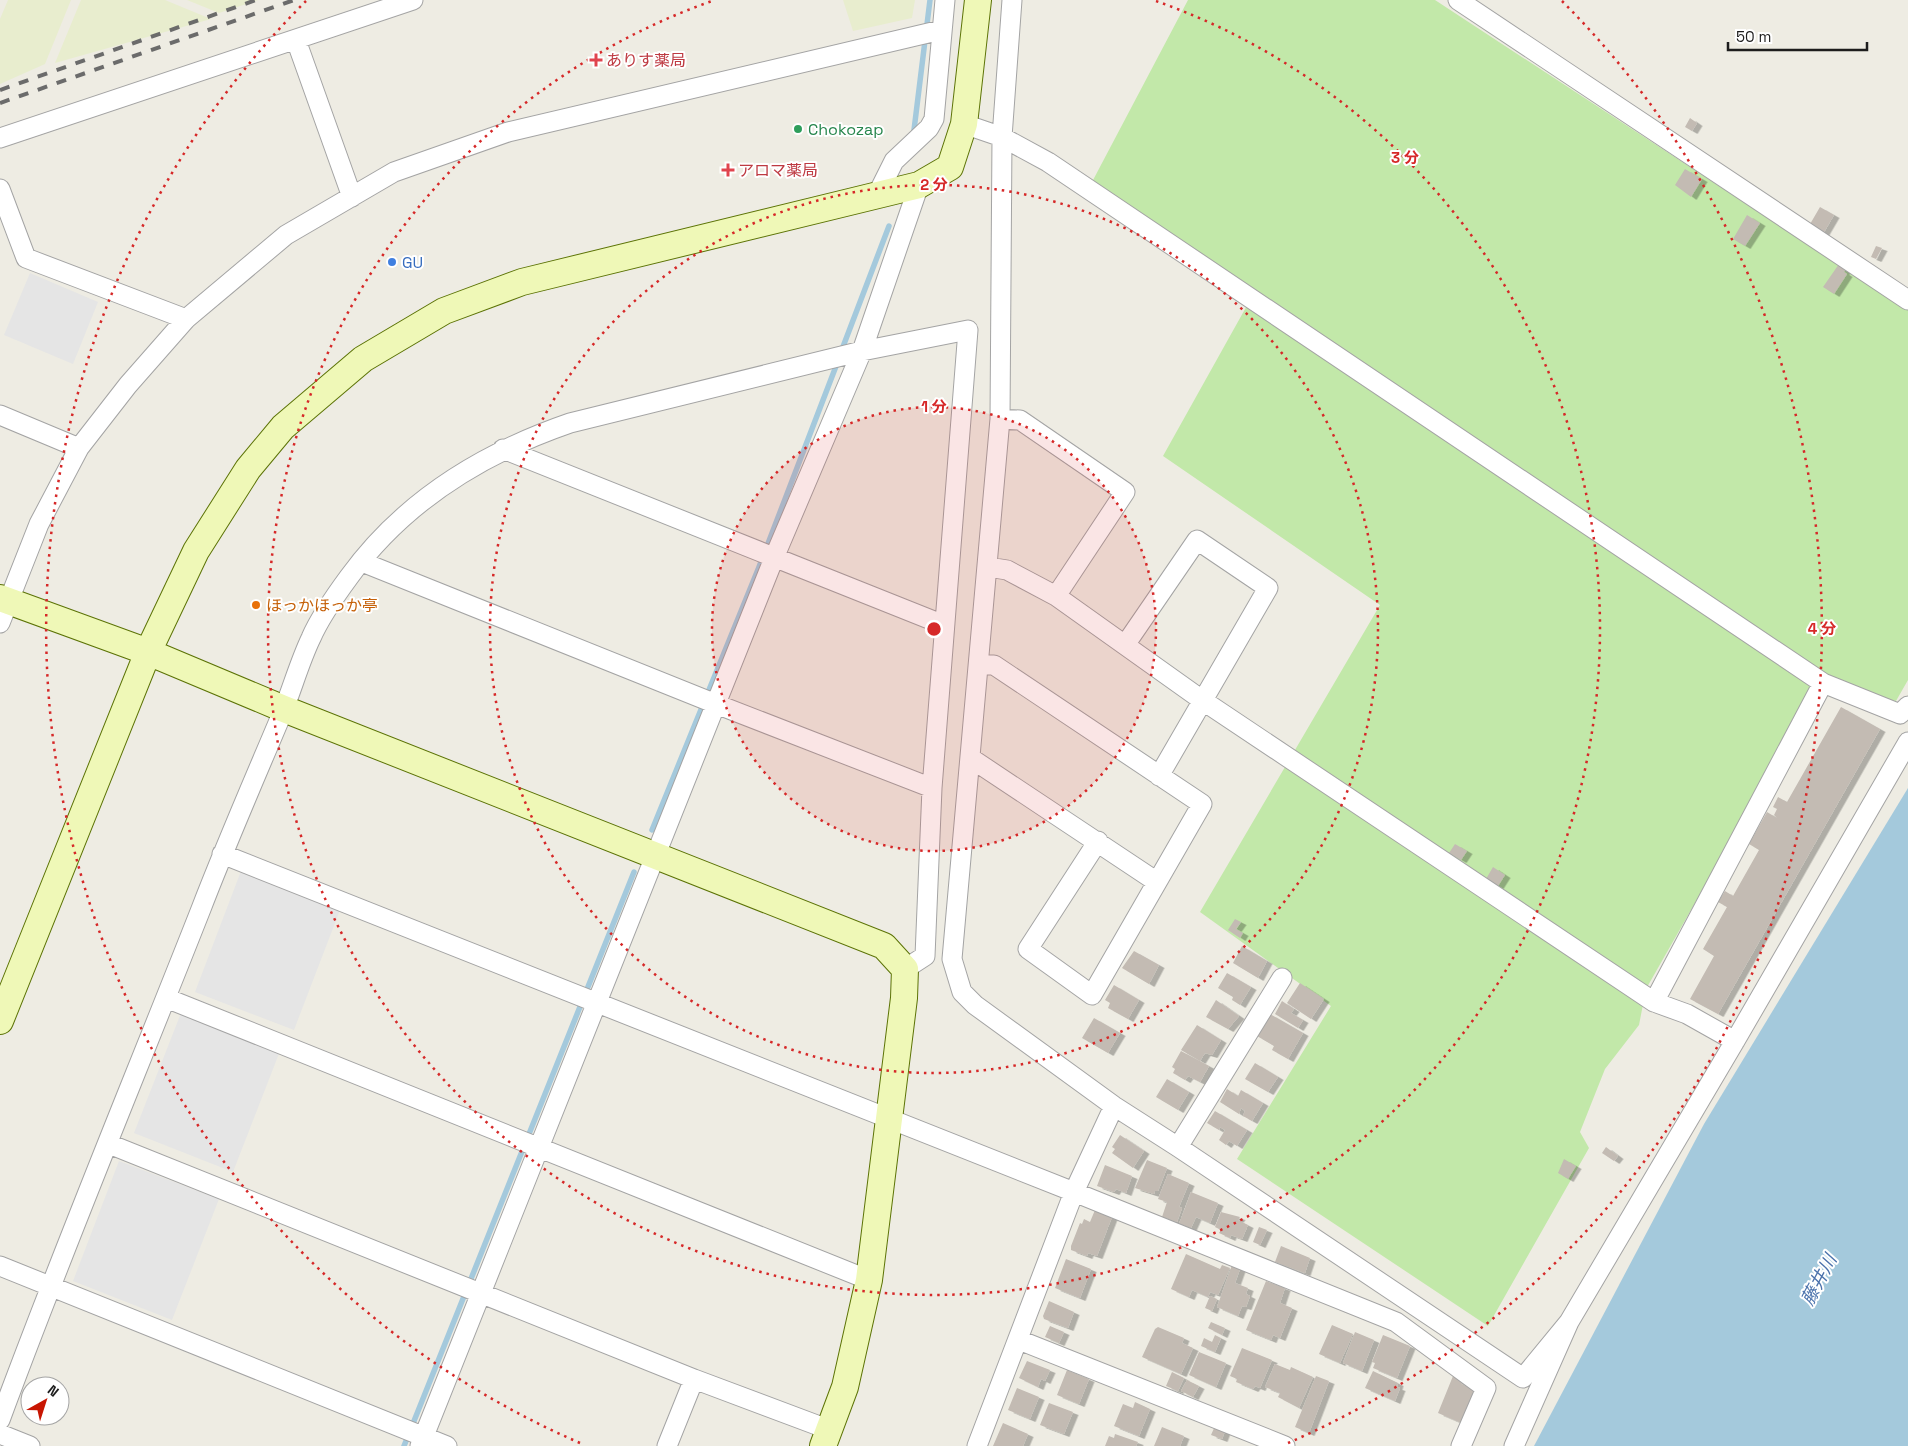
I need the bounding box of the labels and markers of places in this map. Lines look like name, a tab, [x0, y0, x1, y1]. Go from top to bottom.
place label: ありす薬局	[606, 50, 686, 71]
marker: ありす薬局	[590, 54, 602, 66]
place label: Chokozap	[808, 119, 884, 140]
marker: Chokozap	[792, 123, 804, 135]
place label: アロマ薬局	[738, 160, 818, 181]
marker: アロマ薬局	[722, 164, 734, 176]
place label: GU	[402, 252, 423, 273]
marker: GU	[386, 256, 398, 268]
place label: ほっかほっか亭	[266, 595, 378, 616]
marker: ほっかほっか亭	[250, 599, 262, 611]
centre of rings	[925, 620, 943, 638]

